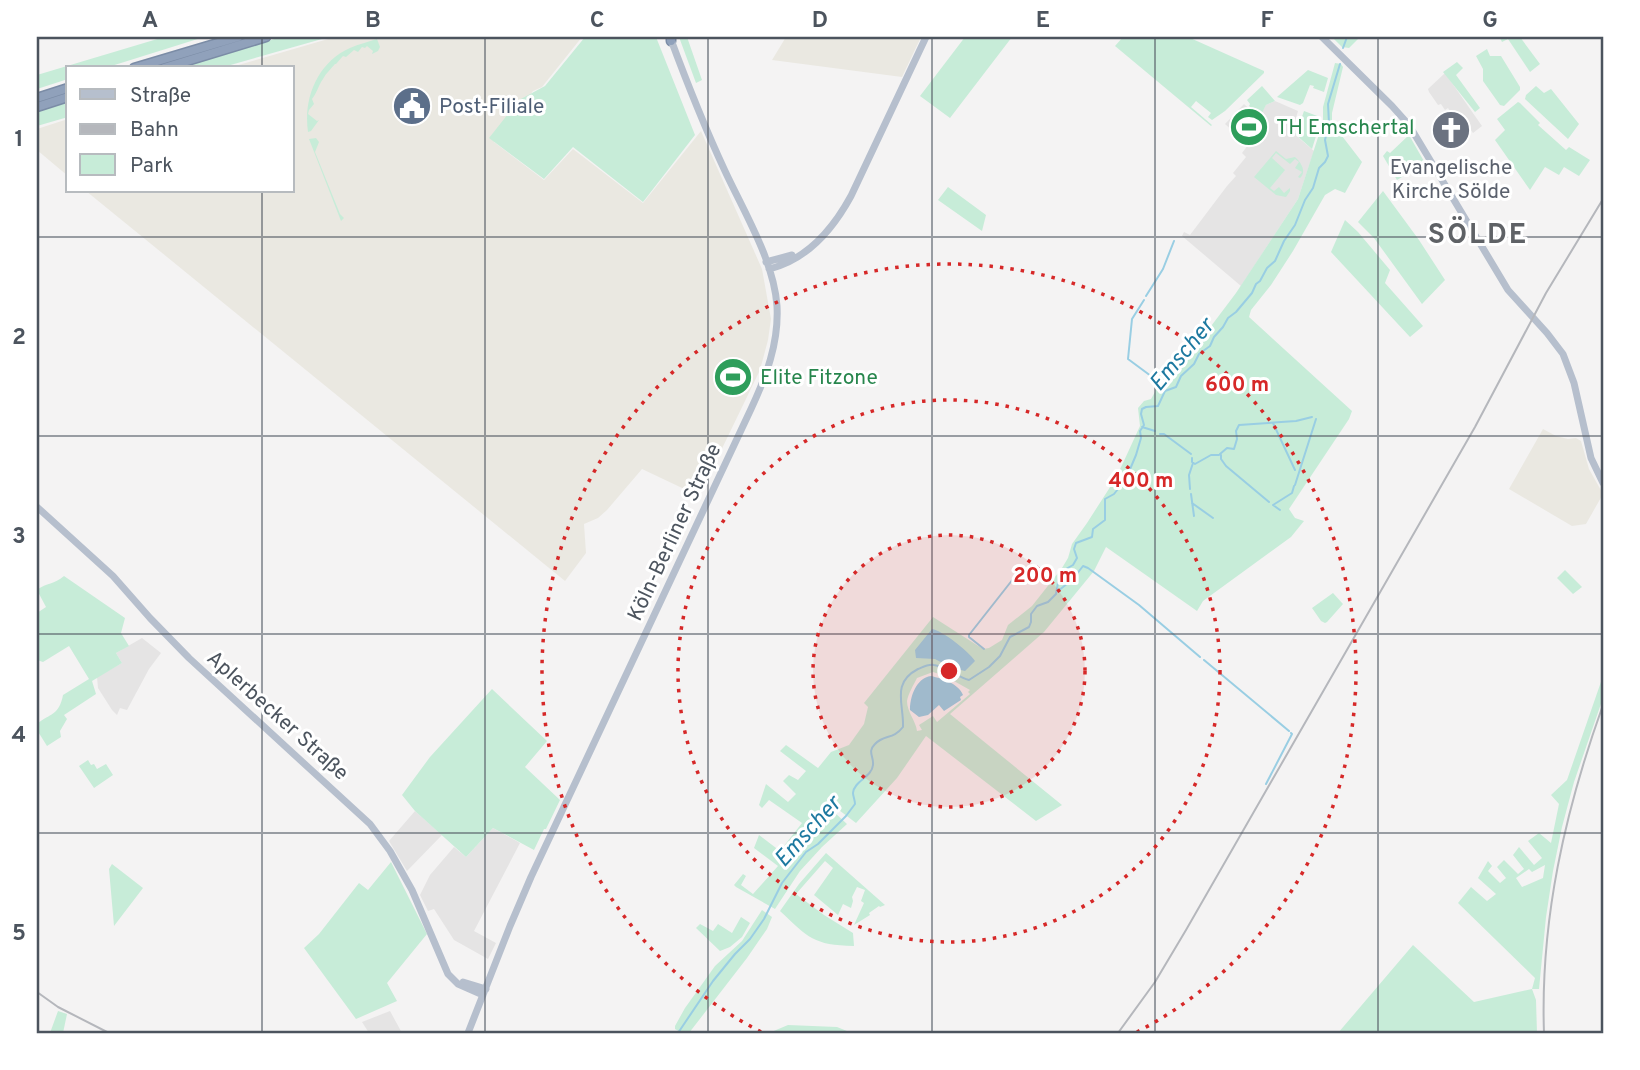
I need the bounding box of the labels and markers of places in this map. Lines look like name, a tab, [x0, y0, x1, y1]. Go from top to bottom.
public building icon: Post-Filiale	[391, 85, 433, 127]
place label: Post-Filiale	[439, 94, 544, 121]
sports icon: TH Emschertal	[1228, 106, 1270, 148]
church icon: Evangelische Kirche Sölde	[1430, 109, 1472, 151]
place label: TH Emschertal	[1276, 115, 1415, 142]
place label: Evangelische Kirche Sölde	[1390, 155, 1512, 206]
sports icon: Elite Fitzone	[712, 356, 754, 398]
place label: Elite Fitzone	[760, 365, 878, 392]
centre of rings	[937, 659, 961, 683]

